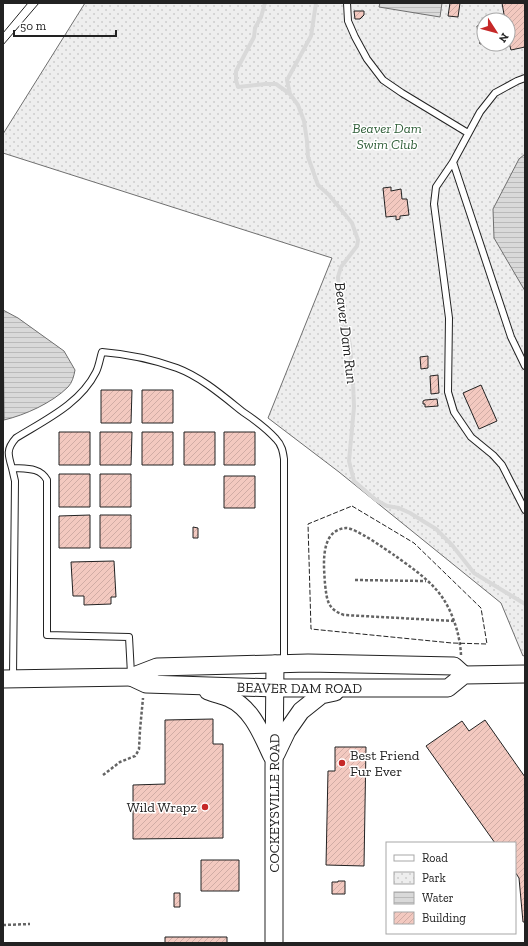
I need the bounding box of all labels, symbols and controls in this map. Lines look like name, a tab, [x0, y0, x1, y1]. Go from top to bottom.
scale bar	[14, 12, 116, 38]
north arrow	[476, 12, 516, 52]
text: 50 m	[20, 19, 47, 33]
text: N	[496, 30, 511, 45]
park label: Beaver Dam Swim Club	[352, 120, 422, 153]
water label: Beaver Dam Run	[331, 281, 361, 385]
street label: BEAVER DAM ROAD	[236, 678, 362, 697]
street label: COCKEYSVILLE ROAD	[265, 733, 283, 873]
place label: Best Friend Fur Ever	[350, 747, 420, 780]
marker: Best Friend Fur Ever	[337, 758, 347, 768]
place label: Wild Wrapz	[127, 799, 198, 816]
marker: Wild Wrapz	[200, 802, 210, 812]
legend	[386, 842, 516, 934]
text: Road	[422, 851, 448, 865]
text: Park	[422, 871, 447, 885]
text: Water	[422, 891, 454, 905]
text: Building	[422, 911, 466, 925]

